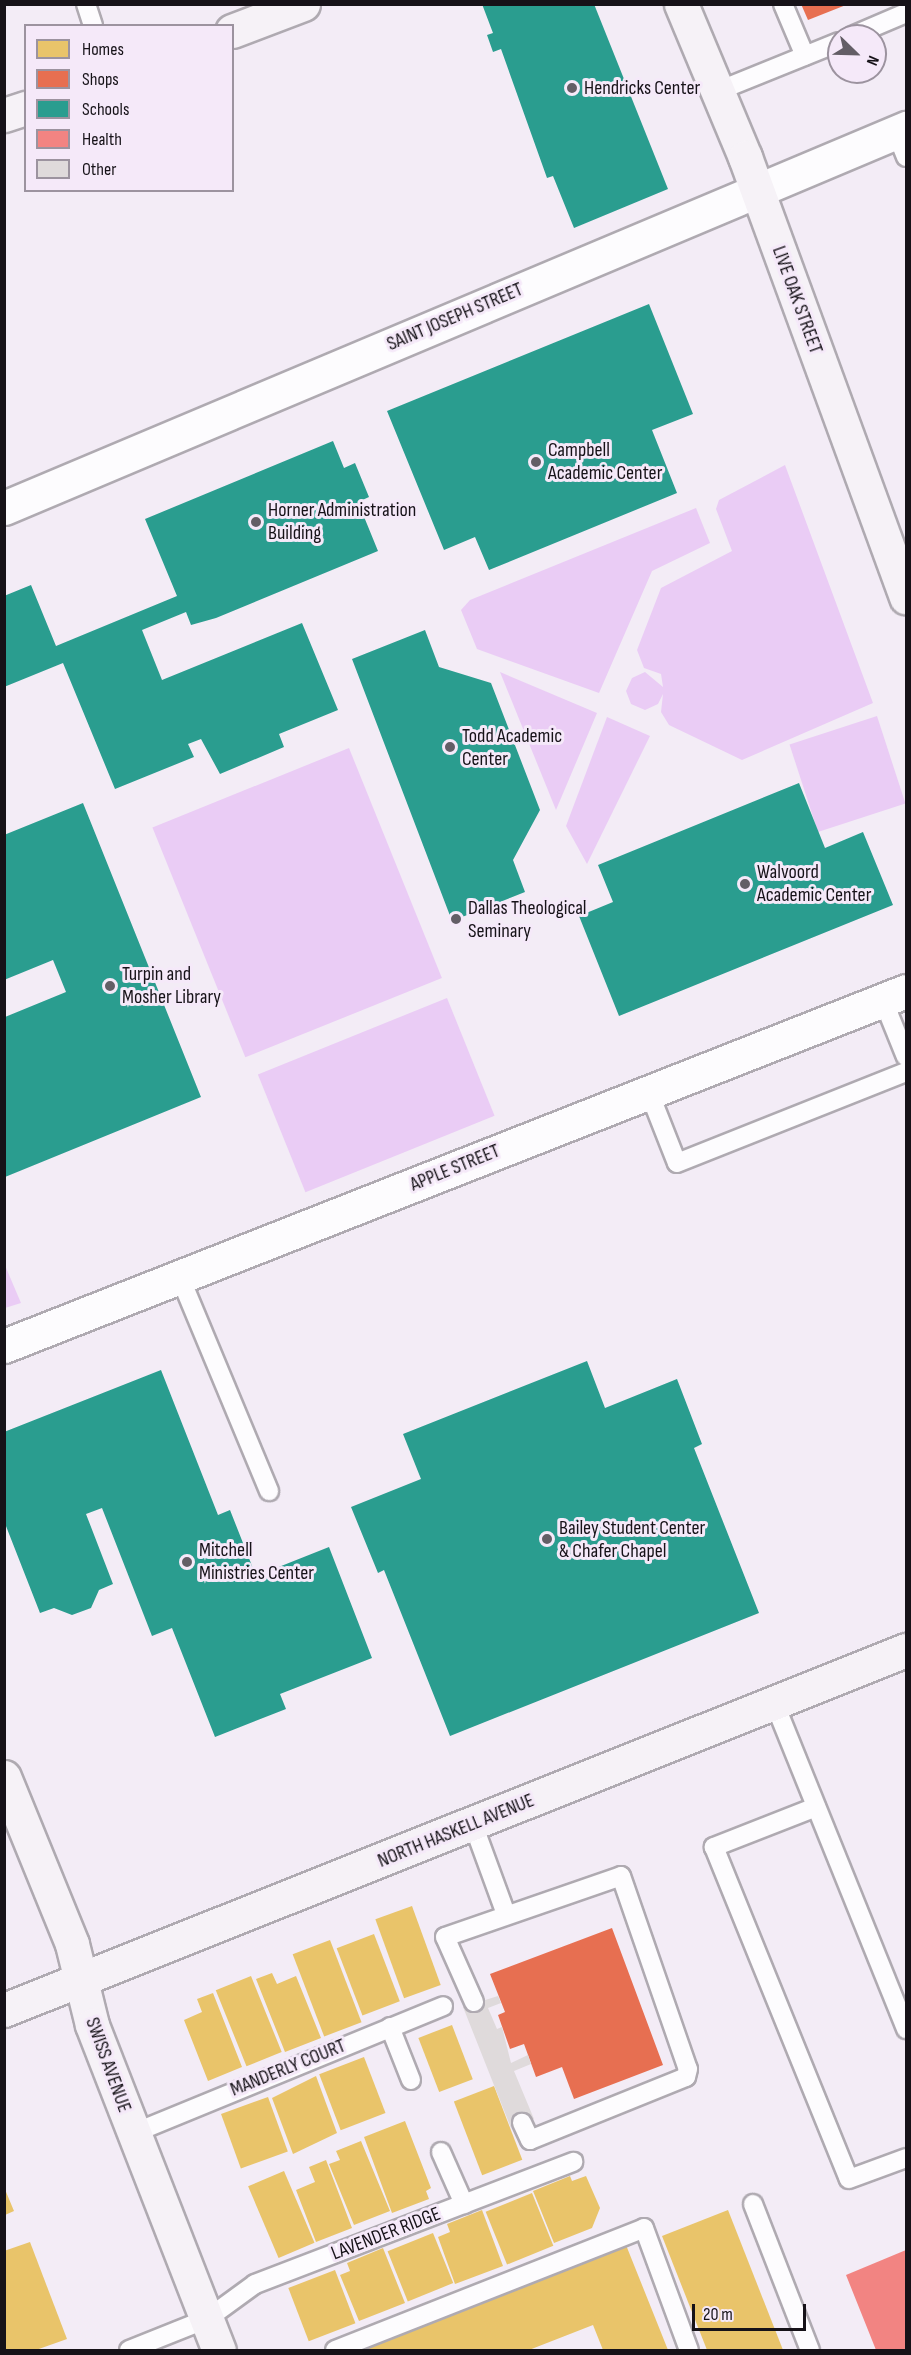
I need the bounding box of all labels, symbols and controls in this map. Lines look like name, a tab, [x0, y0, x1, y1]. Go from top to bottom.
legend	[24, 24, 234, 192]
north arrow	[827, 24, 887, 84]
text: Homes	[82, 39, 124, 60]
text: N	[862, 53, 883, 68]
text: Shops	[82, 69, 119, 90]
place label: Hendricks Center	[584, 76, 700, 100]
marker: Hendricks Center	[565, 81, 579, 95]
text: Schools	[82, 99, 129, 120]
text: Health	[82, 129, 122, 150]
text: Other	[82, 159, 116, 180]
street label: LIVE OAK STREET	[766, 243, 828, 357]
street label: SAINT JOSEPH STREET	[383, 278, 527, 356]
place label: Campbell Academic Center	[548, 438, 662, 485]
marker: Campbell Academic Center	[529, 455, 543, 469]
place label: Horner Administration Building	[268, 498, 416, 545]
marker: Horner Administration Building	[249, 515, 263, 529]
place label: Todd Academic Center	[462, 724, 562, 771]
marker: Todd Academic Center	[443, 740, 457, 754]
place label: Walvoord Academic Center	[757, 861, 871, 908]
marker: Walvoord Academic Center	[738, 877, 752, 891]
place label: Dallas Theological Seminary	[468, 896, 587, 943]
marker: Dallas Theological Seminary	[449, 912, 463, 926]
place label: Turpin and Mosher Library	[122, 963, 221, 1010]
marker: Turpin and Mosher Library	[103, 979, 117, 993]
street label: APPLE STREET	[407, 1139, 503, 1197]
place label: Bailey Student Center & Chafer Chapel	[559, 1516, 705, 1563]
marker: Bailey Student Center & Chafer Chapel	[540, 1532, 554, 1546]
place label: Mitchell Ministries Center	[199, 1538, 314, 1585]
marker: Mitchell Ministries Center	[180, 1555, 194, 1569]
street label: NORTH HASKELL AVENUE	[374, 1789, 538, 1873]
street label: SWISS AVENUE	[80, 2014, 136, 2116]
street label: MANDERLY COURT	[227, 2034, 349, 2102]
street label: LAVENDER RIDGE	[328, 2202, 444, 2266]
scale bar	[695, 2292, 809, 2330]
text: 20 m	[703, 2304, 733, 2325]

